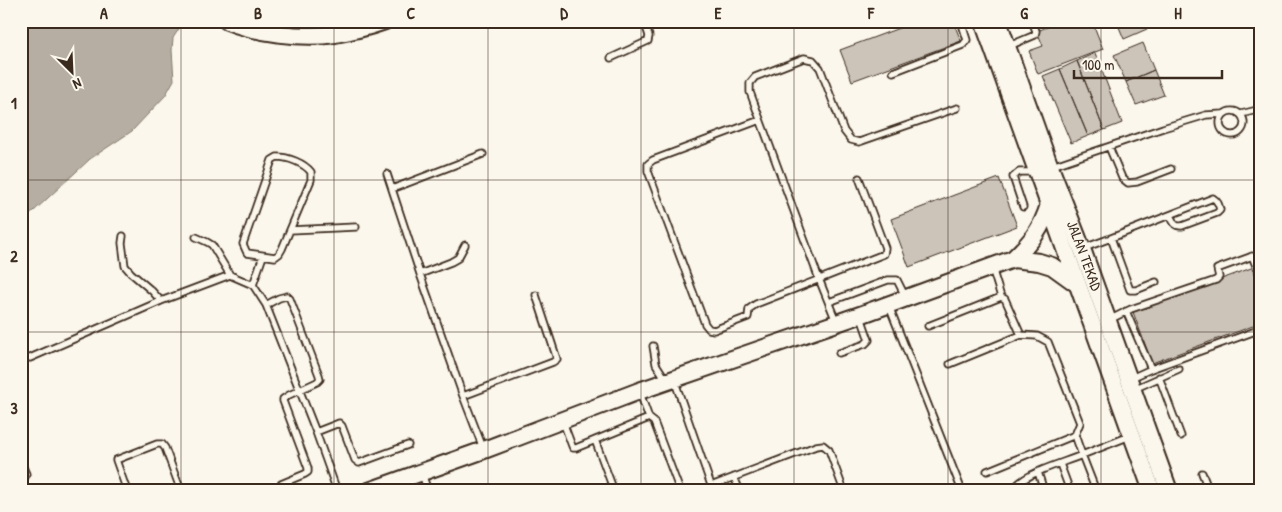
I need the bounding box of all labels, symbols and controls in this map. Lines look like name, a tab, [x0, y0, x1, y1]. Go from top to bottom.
text: A	[100, 2, 108, 24]
text: B	[254, 2, 262, 24]
text: C	[407, 2, 416, 24]
text: D	[560, 2, 568, 24]
text: E	[714, 2, 722, 24]
text: F	[867, 2, 875, 24]
text: G	[1020, 2, 1028, 24]
text: H	[1174, 2, 1182, 24]
north arrow	[48, 48, 98, 98]
scale bar	[1074, 48, 1222, 80]
text: 100 m	[1082, 54, 1115, 75]
text: N	[70, 74, 85, 95]
text: 1	[11, 92, 17, 114]
street label: JALAN TEKAD	[1062, 217, 1107, 294]
text: 2	[10, 245, 18, 267]
text: 3	[10, 397, 18, 419]

